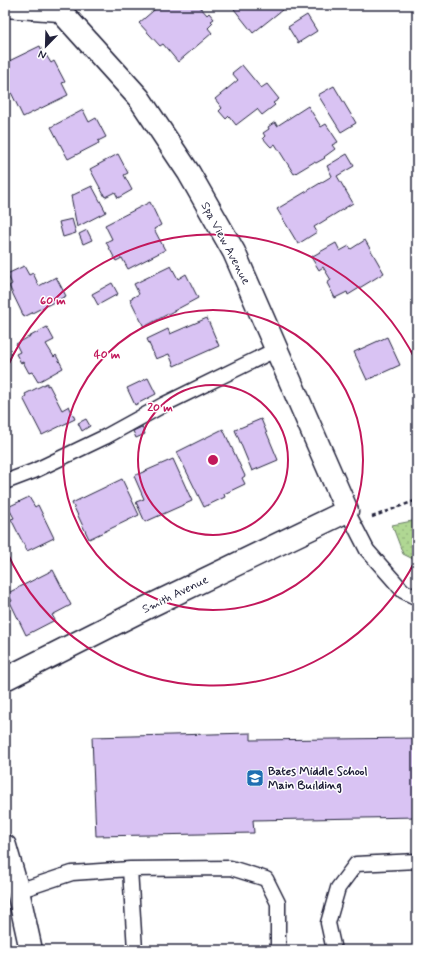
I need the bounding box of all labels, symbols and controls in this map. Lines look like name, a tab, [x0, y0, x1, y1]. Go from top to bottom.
north arrow	[26, 26, 66, 66]
text: N	[36, 46, 49, 62]
street label: Spa View Avenue	[197, 199, 254, 288]
text: 60 m	[40, 293, 66, 309]
text: 40 m	[94, 347, 121, 363]
text: 20 m	[147, 400, 173, 416]
centre of rings	[206, 453, 220, 467]
street label: Smith Avenue	[140, 572, 211, 618]
place label: Bates Middle School Main Building	[268, 764, 367, 794]
school or university icon: Bates Middle School Main Building	[245, 768, 265, 788]

